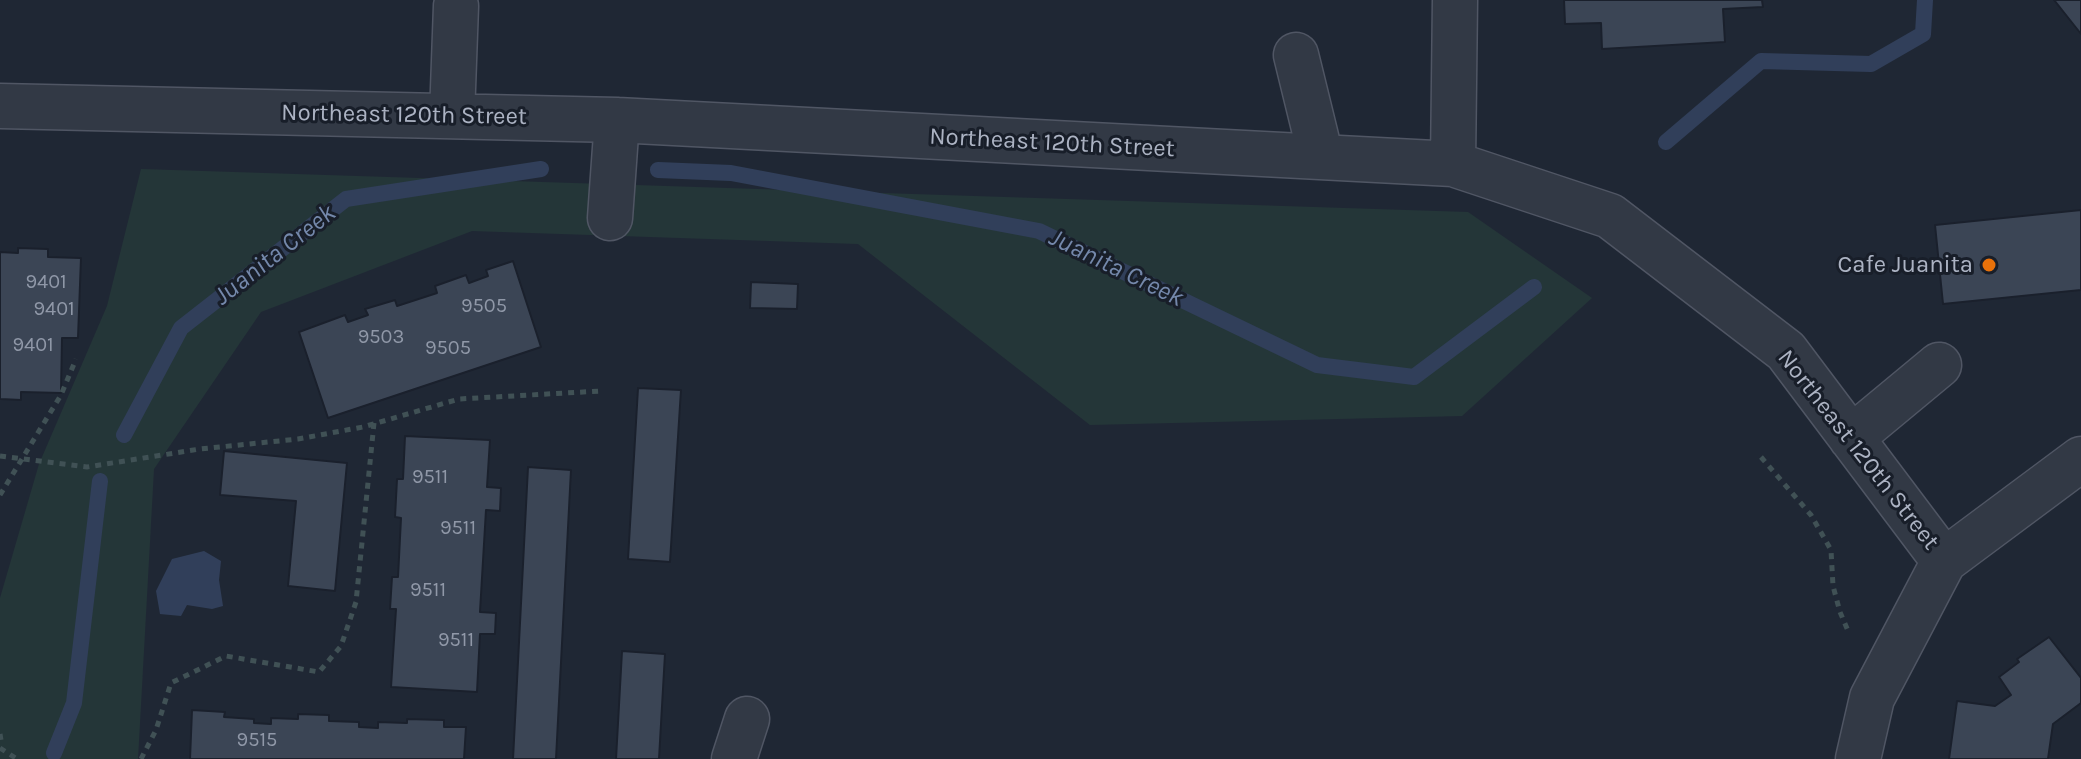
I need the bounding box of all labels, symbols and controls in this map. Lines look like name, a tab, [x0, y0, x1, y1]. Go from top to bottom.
street label: Northeast 120th Street	[281, 98, 527, 132]
street label: Northeast 120th Street	[929, 122, 1175, 164]
water label: Juanita Creek	[208, 198, 342, 312]
water label: Juanita Creek	[1044, 222, 1188, 314]
place label: Cafe Juanita	[1838, 251, 1973, 279]
marker: Cafe Juanita	[1980, 256, 1998, 274]
house number: 9401	[25, 270, 67, 294]
house number: 9505	[461, 294, 507, 318]
house number: 9401	[33, 297, 75, 321]
house number: 9503	[358, 325, 404, 349]
house number: 9401	[12, 333, 54, 357]
house number: 9505	[425, 336, 471, 360]
street label: Northeast 120th Street	[1771, 344, 1945, 556]
house number: 9511	[412, 465, 448, 489]
house number: 9511	[440, 516, 476, 540]
house number: 9511	[410, 578, 446, 602]
house number: 9511	[438, 628, 474, 652]
house number: 9515	[237, 728, 277, 752]

